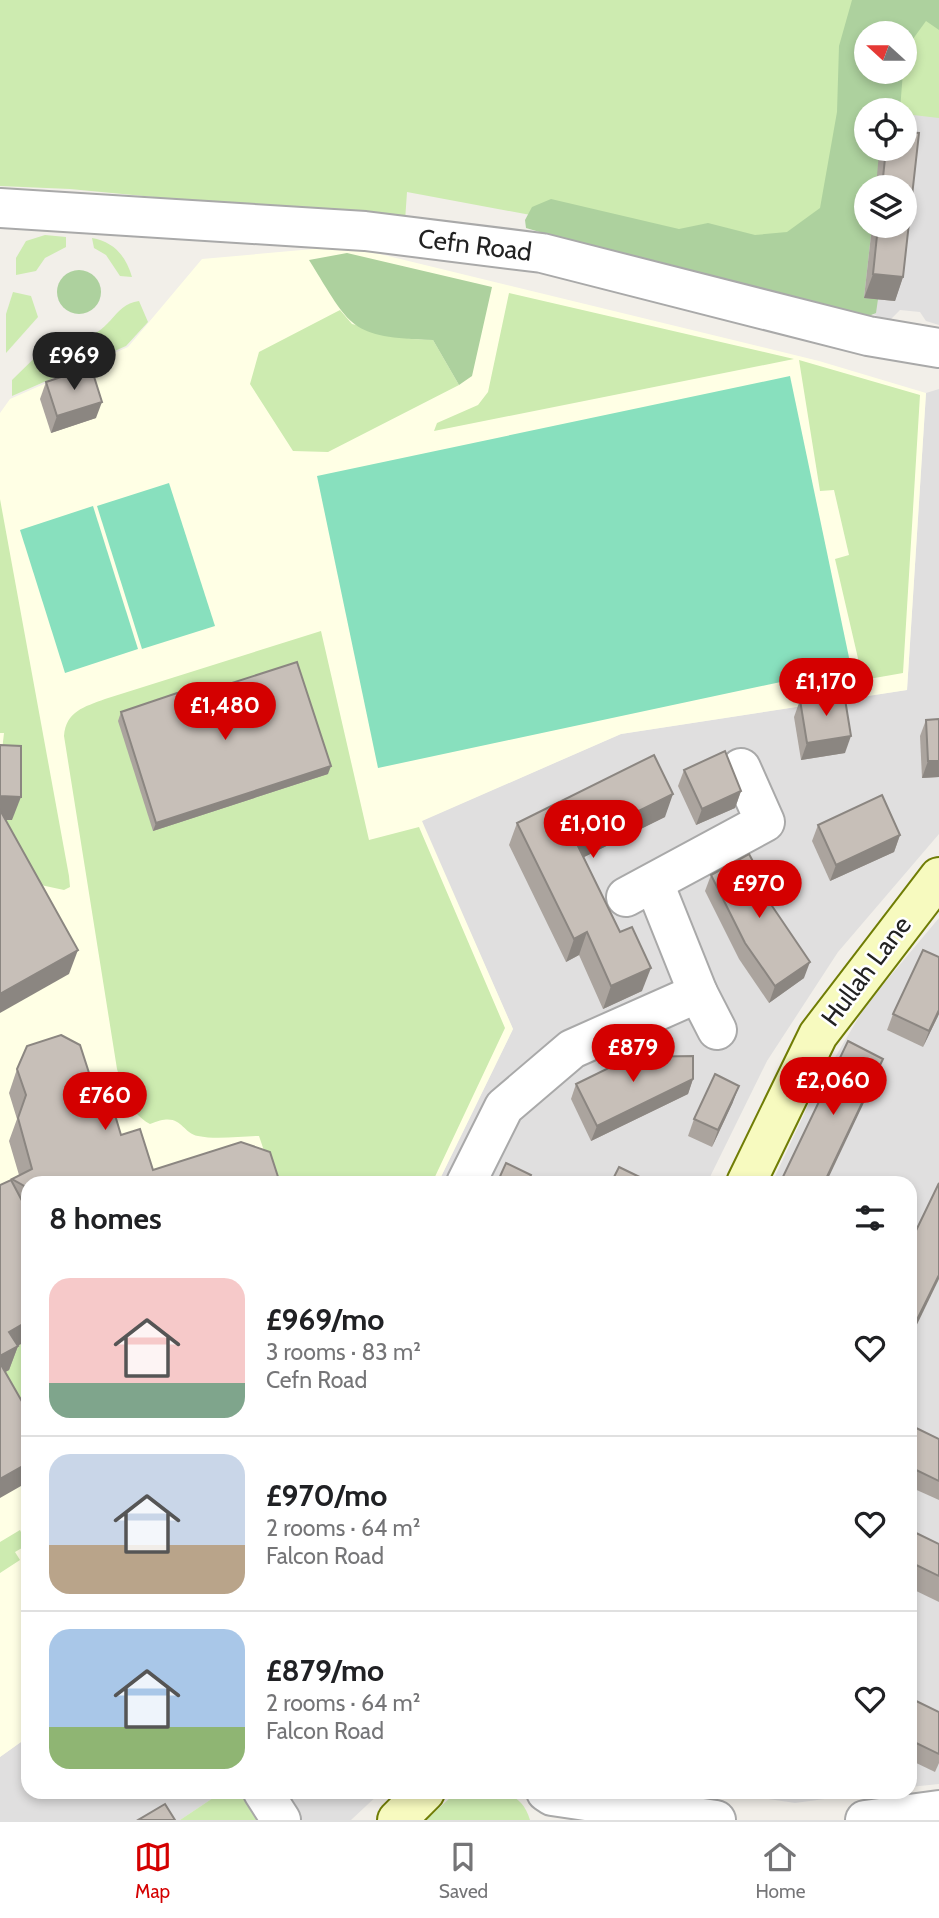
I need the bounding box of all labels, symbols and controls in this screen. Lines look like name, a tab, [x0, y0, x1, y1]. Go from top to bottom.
north arrow	[854, 21, 917, 84]
map controls	[854, 21, 917, 238]
button: locate	[854, 98, 917, 161]
button: layers	[854, 175, 917, 238]
street label: Cefn Road	[416, 222, 534, 268]
pin: £969	[33, 332, 115, 392]
text: £969	[49, 341, 99, 369]
pin: £1,170	[769, 658, 883, 718]
text: £1,170	[795, 667, 857, 695]
pin: £1,480	[168, 682, 282, 742]
text: £1,480	[190, 691, 260, 719]
pin: £1,010	[536, 800, 650, 860]
text: £1,010	[560, 809, 626, 837]
pin: £970	[718, 860, 800, 920]
text: £970	[733, 869, 785, 897]
street label: Hullah Lane	[814, 910, 918, 1032]
pin: £879	[592, 1024, 674, 1084]
text: £879	[608, 1033, 658, 1061]
pin: £2,060	[776, 1058, 890, 1117]
text: £2,060	[796, 1066, 870, 1094]
pin: £760	[64, 1072, 146, 1132]
text: £760	[79, 1081, 131, 1109]
icon: filters	[851, 1199, 889, 1237]
text: 8 homes	[49, 1200, 162, 1237]
text: £969/mo	[266, 1301, 384, 1338]
icon: home	[105, 1306, 189, 1390]
icon: heart	[851, 1329, 889, 1367]
text: 3 rooms · 83 m²	[266, 1338, 421, 1366]
text: Cefn Road	[266, 1366, 367, 1394]
text: £970/mo	[266, 1477, 387, 1514]
icon: home	[105, 1482, 189, 1566]
icon: heart	[851, 1505, 889, 1543]
text: 2 rooms · 64 m²	[266, 1514, 420, 1542]
text: Falcon Road	[266, 1542, 384, 1570]
text: £879/mo	[266, 1652, 384, 1689]
icon: home	[105, 1657, 189, 1741]
icon: heart	[851, 1680, 889, 1718]
text: 2 rooms · 64 m²	[266, 1689, 420, 1717]
text: Falcon Road	[266, 1717, 384, 1745]
tab: Map	[134, 1838, 172, 1903]
tab: Saved	[439, 1838, 488, 1903]
tab: Home	[755, 1838, 805, 1903]

